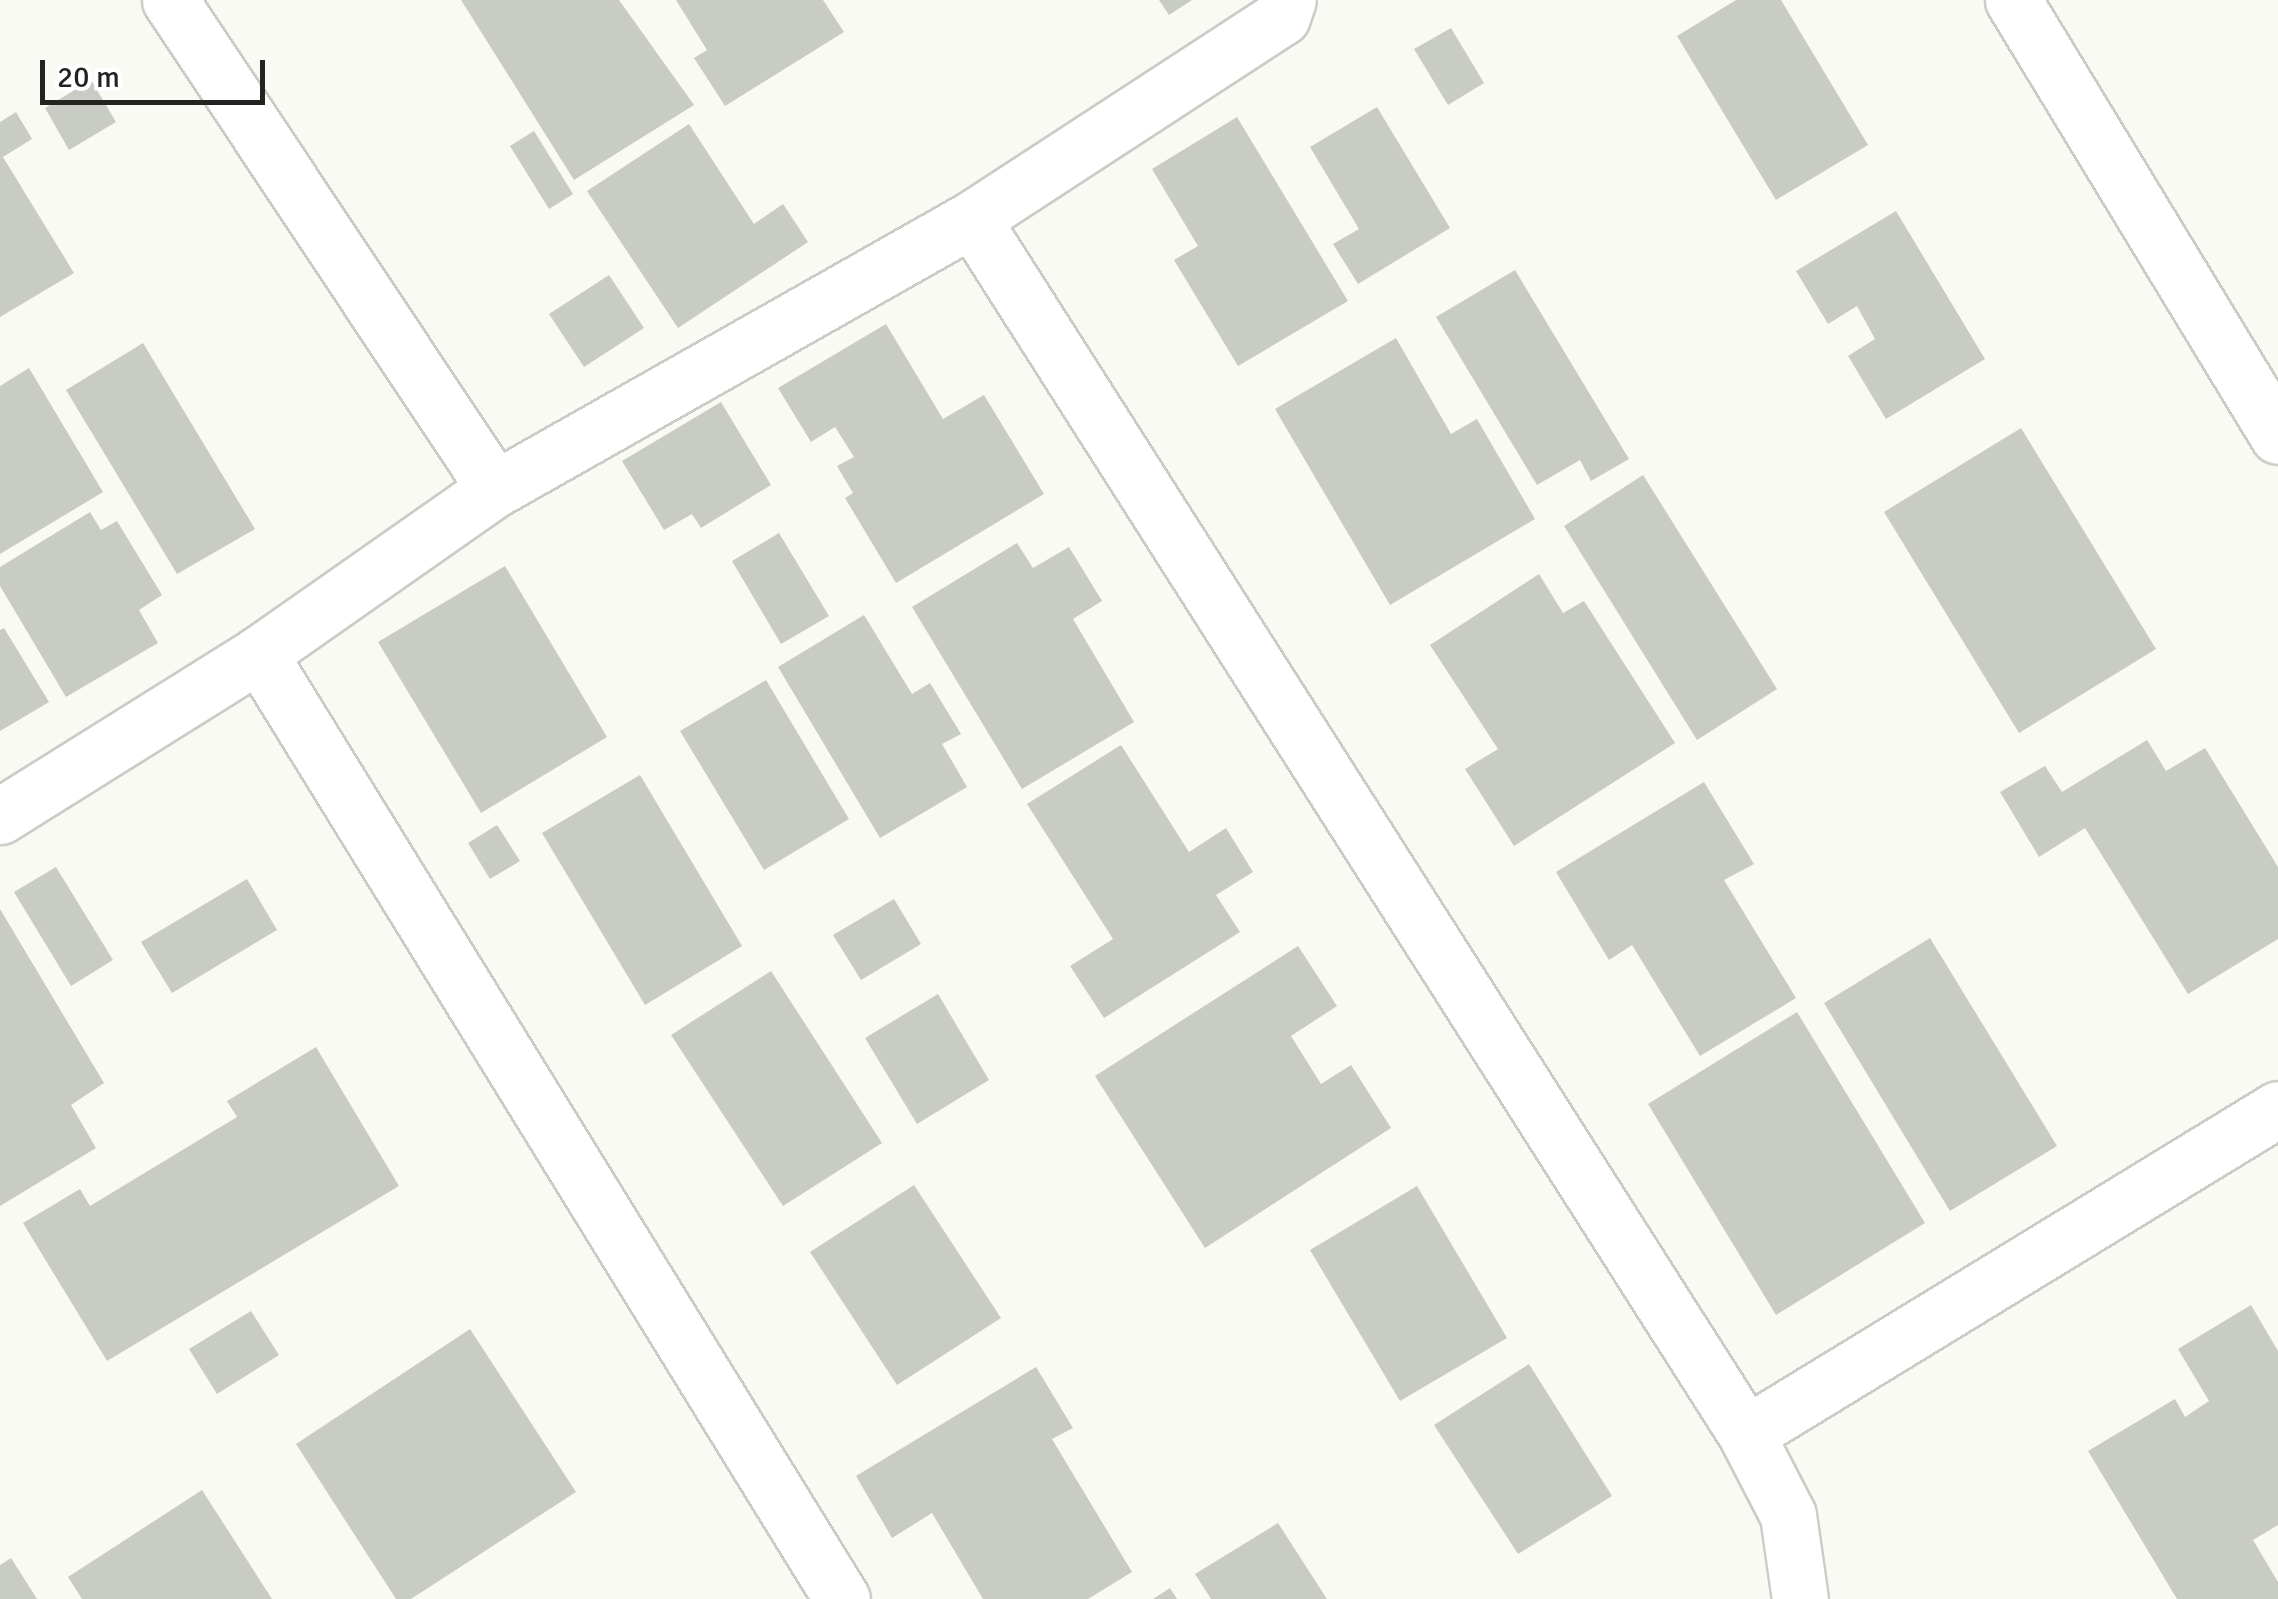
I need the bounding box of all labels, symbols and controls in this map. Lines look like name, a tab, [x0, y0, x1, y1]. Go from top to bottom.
scale bar	[45, 40, 270, 102]
text: 20 m	[57, 59, 120, 96]

